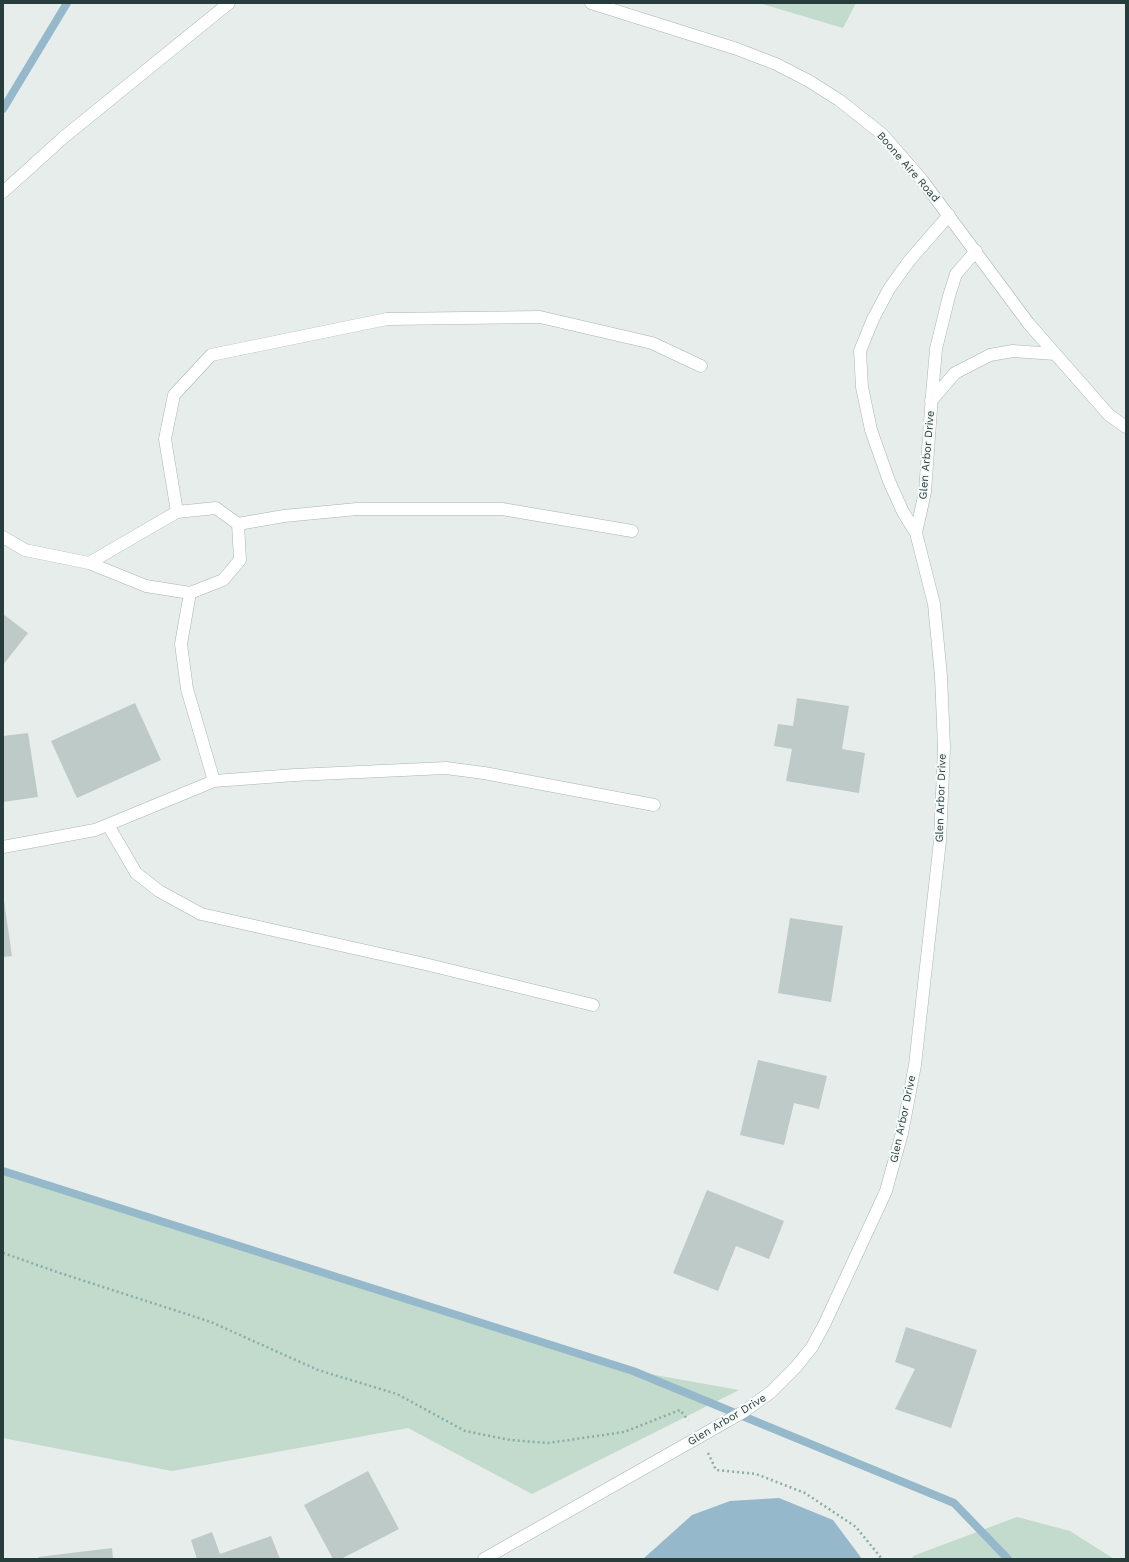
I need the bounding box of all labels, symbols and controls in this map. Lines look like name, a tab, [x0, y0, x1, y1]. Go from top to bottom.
street label: Boone Aire Road	[874, 129, 942, 205]
street label: Glen Arbor Drive	[917, 410, 937, 500]
street label: Glen Arbor Drive	[933, 753, 949, 843]
street label: Glen Arbor Drive	[887, 1074, 919, 1164]
street label: Glen Arbor Drive	[685, 1391, 769, 1449]

